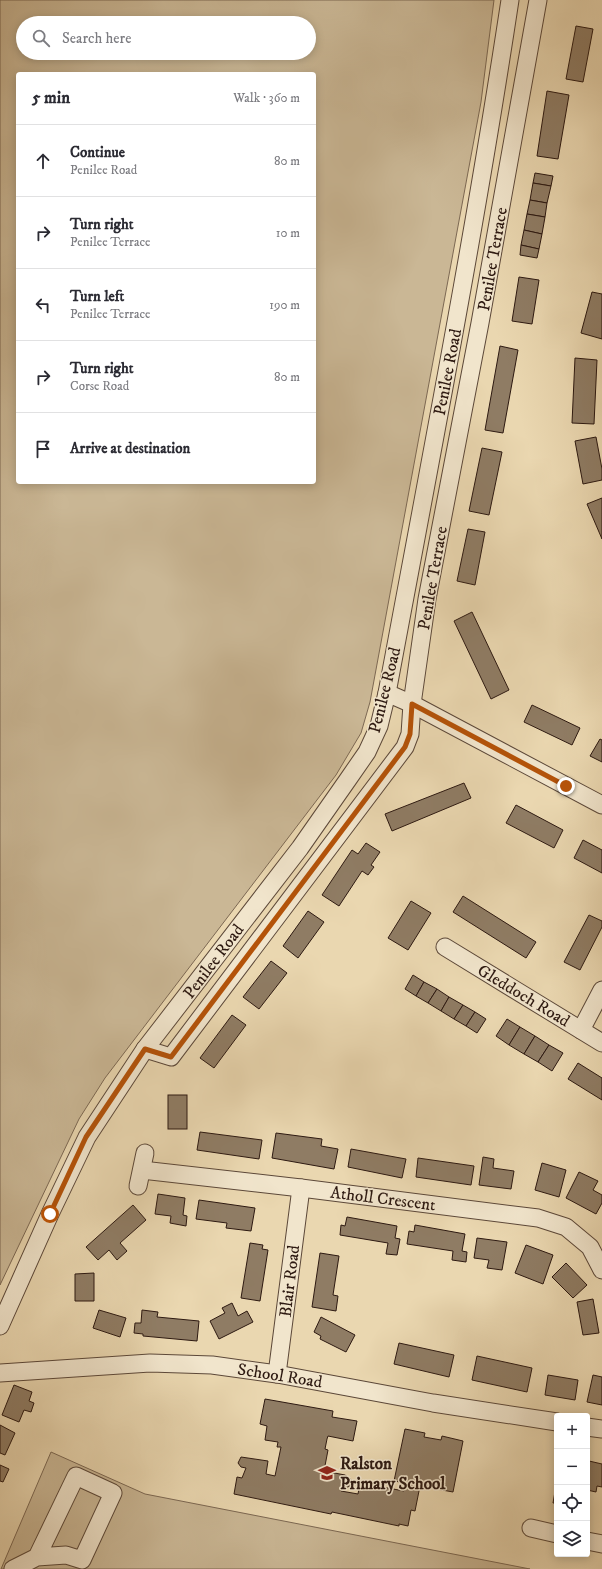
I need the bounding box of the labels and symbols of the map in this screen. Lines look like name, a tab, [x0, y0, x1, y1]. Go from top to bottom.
street label: Penilee Terrace	[473, 205, 513, 313]
street label: Penilee Road	[429, 326, 467, 417]
street label: Penilee Terrace	[413, 524, 453, 632]
street label: Penilee Road	[364, 644, 406, 736]
route end	[557, 777, 575, 795]
street label: Penilee Road	[179, 919, 249, 1003]
street label: Gleddoch Road	[473, 960, 574, 1032]
street label: Atholl Crescent	[329, 1182, 437, 1216]
route start	[41, 1205, 59, 1223]
street label: Blair Road	[275, 1243, 305, 1318]
street label: School Road	[236, 1358, 324, 1394]
place label: Ralston Primary School	[340, 1453, 446, 1495]
school or university icon: Ralston Primary School	[317, 1463, 337, 1483]

